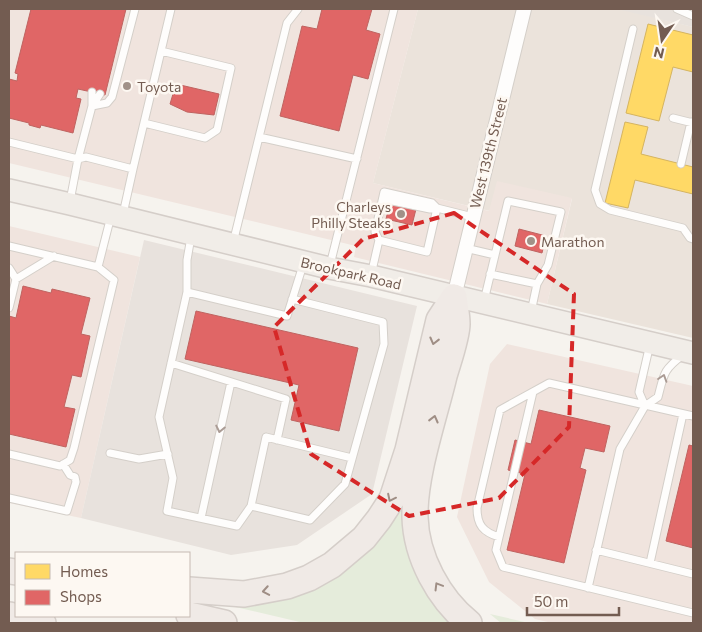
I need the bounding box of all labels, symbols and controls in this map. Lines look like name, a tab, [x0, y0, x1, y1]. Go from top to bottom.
north arrow	[637, 15, 687, 65]
text: N	[652, 44, 666, 63]
place label: Toyota	[137, 78, 181, 95]
marker: Toyota	[121, 80, 133, 92]
street label: West 139th Street	[466, 95, 510, 210]
place label: Charleys Philly Steaks	[311, 198, 391, 231]
marker: Charleys Philly Steaks	[395, 208, 407, 220]
place label: Marathon	[541, 233, 605, 250]
marker: Marathon	[525, 235, 537, 247]
street label: Brookpark Road	[299, 253, 403, 293]
one-way arrow	[429, 337, 440, 346]
one-way arrow	[658, 374, 668, 383]
one-way arrow	[428, 416, 438, 424]
one-way arrow	[215, 425, 226, 434]
one-way arrow	[387, 493, 398, 502]
legend	[15, 552, 190, 617]
text: Homes	[60, 562, 108, 580]
one-way arrow	[434, 583, 444, 592]
scale bar	[527, 584, 620, 616]
one-way arrow	[261, 585, 270, 595]
text: Shops	[60, 587, 102, 605]
text: 50 m	[534, 592, 568, 610]

